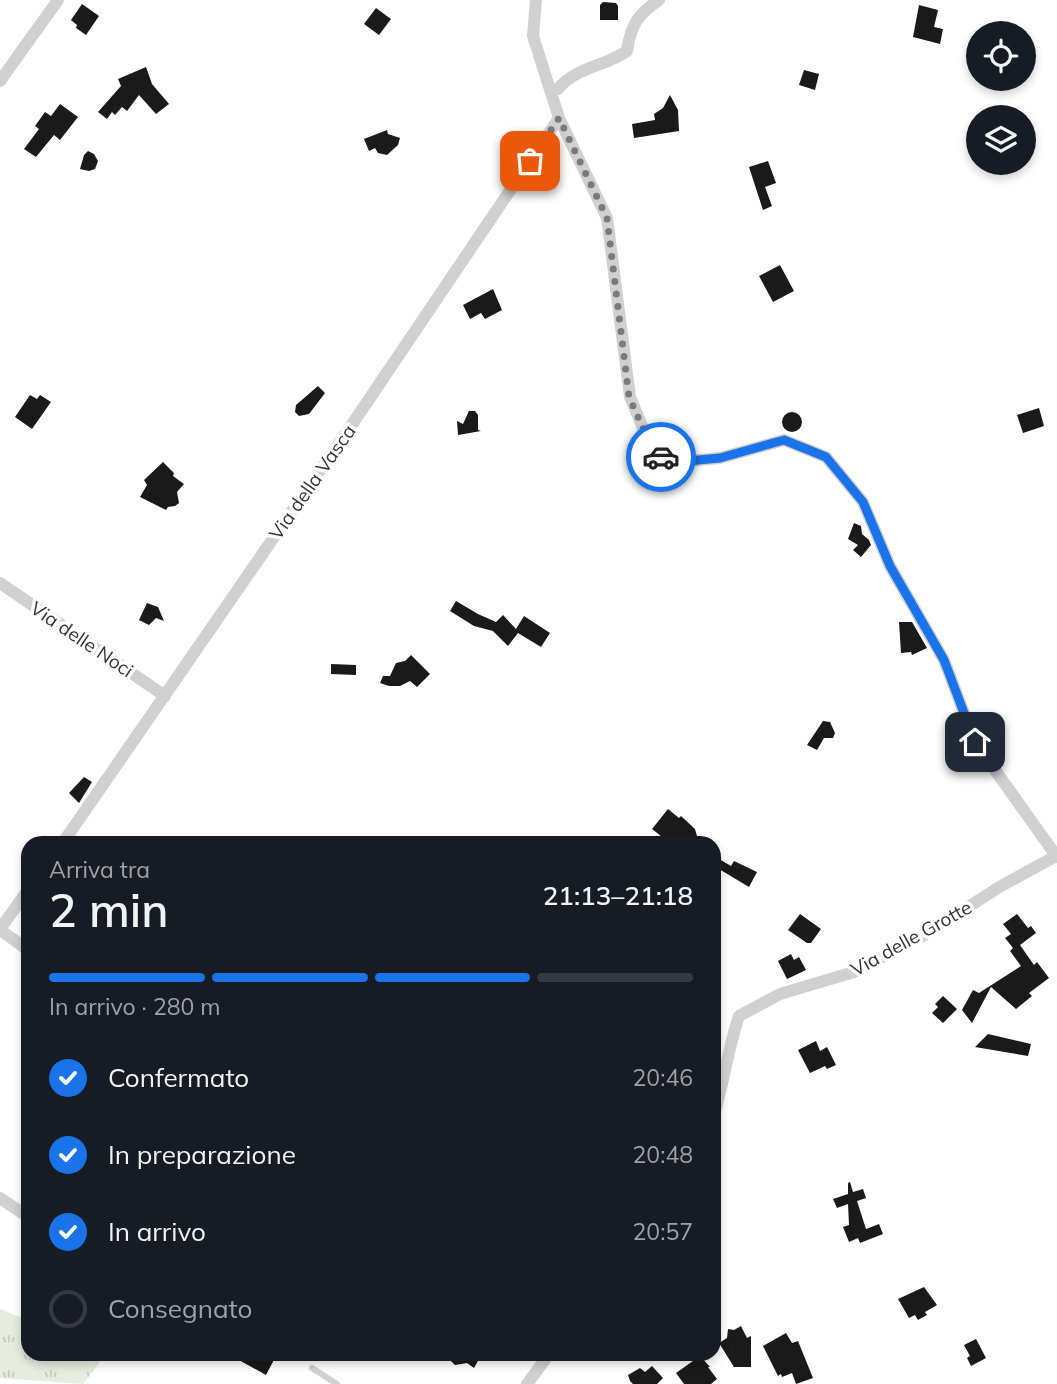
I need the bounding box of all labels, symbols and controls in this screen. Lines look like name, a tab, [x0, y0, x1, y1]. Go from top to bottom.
map controls	[966, 21, 1036, 175]
button: locate	[966, 21, 1036, 91]
button: layers	[966, 105, 1036, 175]
pin	[500, 131, 560, 191]
icon: bag	[511, 142, 549, 180]
street label: Via della Vasca	[263, 420, 361, 544]
courier	[626, 422, 696, 492]
icon: car	[642, 438, 680, 476]
street label: Via delle Noci	[26, 596, 138, 682]
pin	[945, 712, 1005, 772]
icon: home	[956, 723, 994, 761]
text: Arriva tra	[49, 855, 150, 884]
text: 21:13–21:18	[543, 879, 693, 912]
text: 2 min	[49, 881, 168, 939]
street label: Via delle Grotte	[846, 895, 976, 981]
text: In arrivo · 280 m	[49, 992, 221, 1021]
icon: check	[49, 1059, 87, 1097]
text: Confermato	[108, 1061, 249, 1094]
text: 20:46	[633, 1063, 693, 1092]
icon: check	[49, 1136, 87, 1174]
text: In preparazione	[108, 1138, 296, 1171]
text: 20:48	[633, 1140, 693, 1169]
icon: check	[49, 1213, 87, 1251]
text: In arrivo	[108, 1215, 206, 1248]
text: 20:57	[633, 1217, 693, 1246]
text: Consegnato	[108, 1292, 252, 1325]

